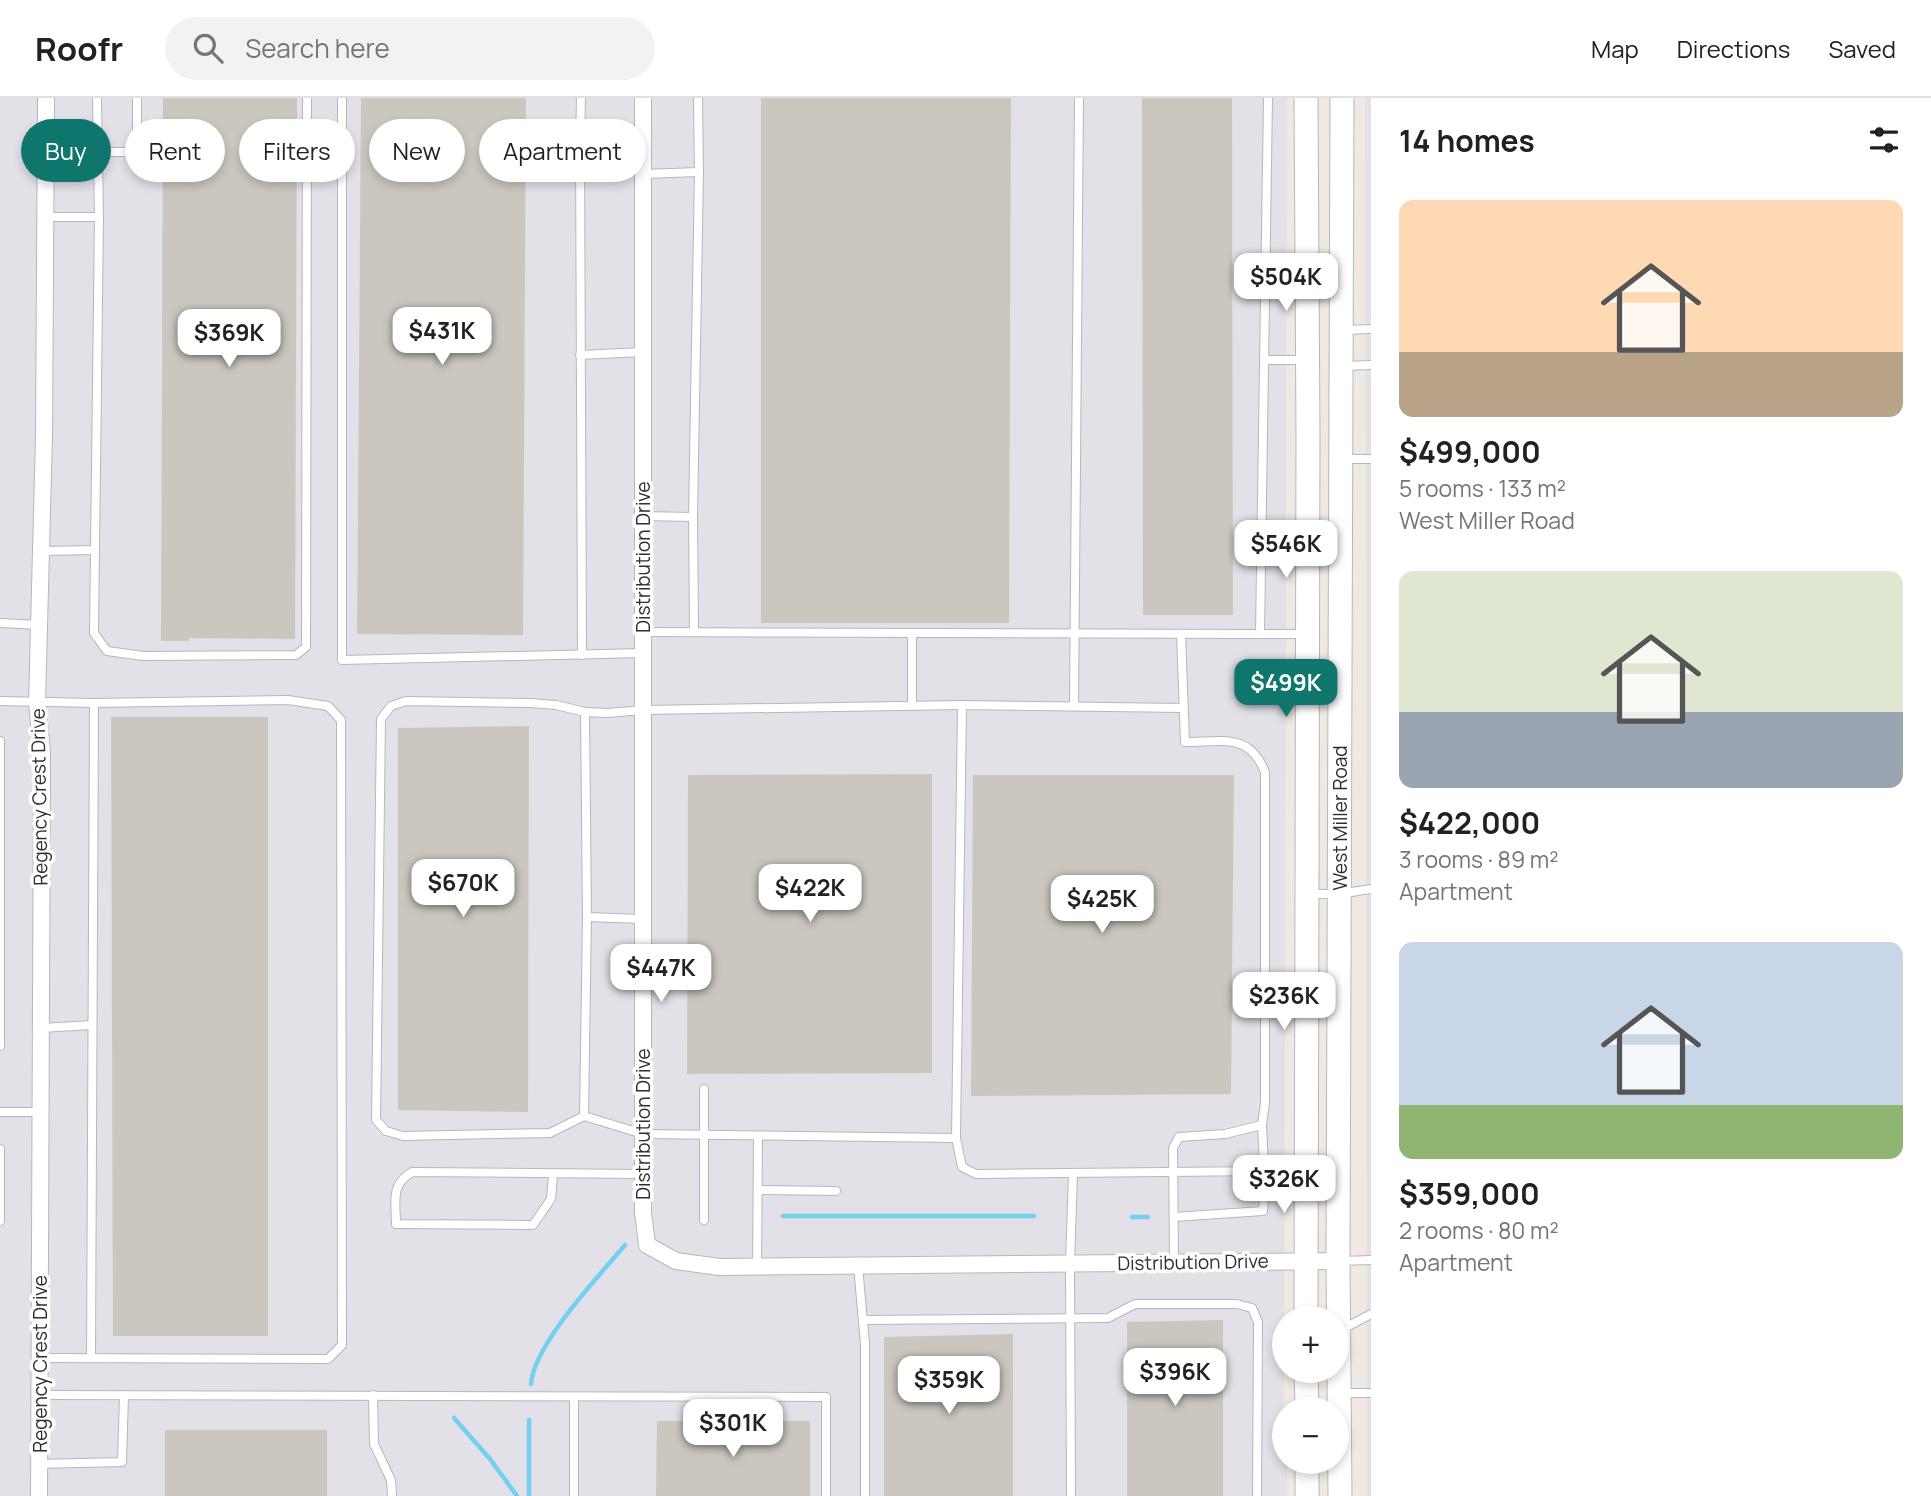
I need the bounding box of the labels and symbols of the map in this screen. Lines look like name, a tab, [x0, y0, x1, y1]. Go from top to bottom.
pin: $504K	[1237, 254, 1335, 313]
pin: $431K	[393, 308, 491, 367]
pin: $369K	[180, 310, 278, 369]
street label: Distribution Drive	[630, 481, 656, 633]
pin: $546K	[1237, 520, 1335, 580]
pin: $499K	[1237, 660, 1335, 719]
street label: Regency Crest Drive	[24, 708, 54, 886]
street label: West Miller Road	[1327, 745, 1353, 891]
pin: $670K	[414, 860, 512, 919]
pin: $422K	[761, 864, 859, 924]
pin: $425K	[1053, 876, 1151, 935]
pin: $447K	[612, 944, 710, 1004]
pin: $236K	[1235, 972, 1333, 1032]
street label: Distribution Drive	[630, 1048, 656, 1200]
pin: $326K	[1235, 1156, 1333, 1215]
street label: Distribution Drive	[1117, 1248, 1269, 1276]
street label: Regency Crest Drive	[27, 1275, 53, 1453]
pin: $396K	[1126, 1348, 1224, 1408]
pin: $359K	[900, 1356, 998, 1416]
pin: $301K	[684, 1400, 782, 1459]

